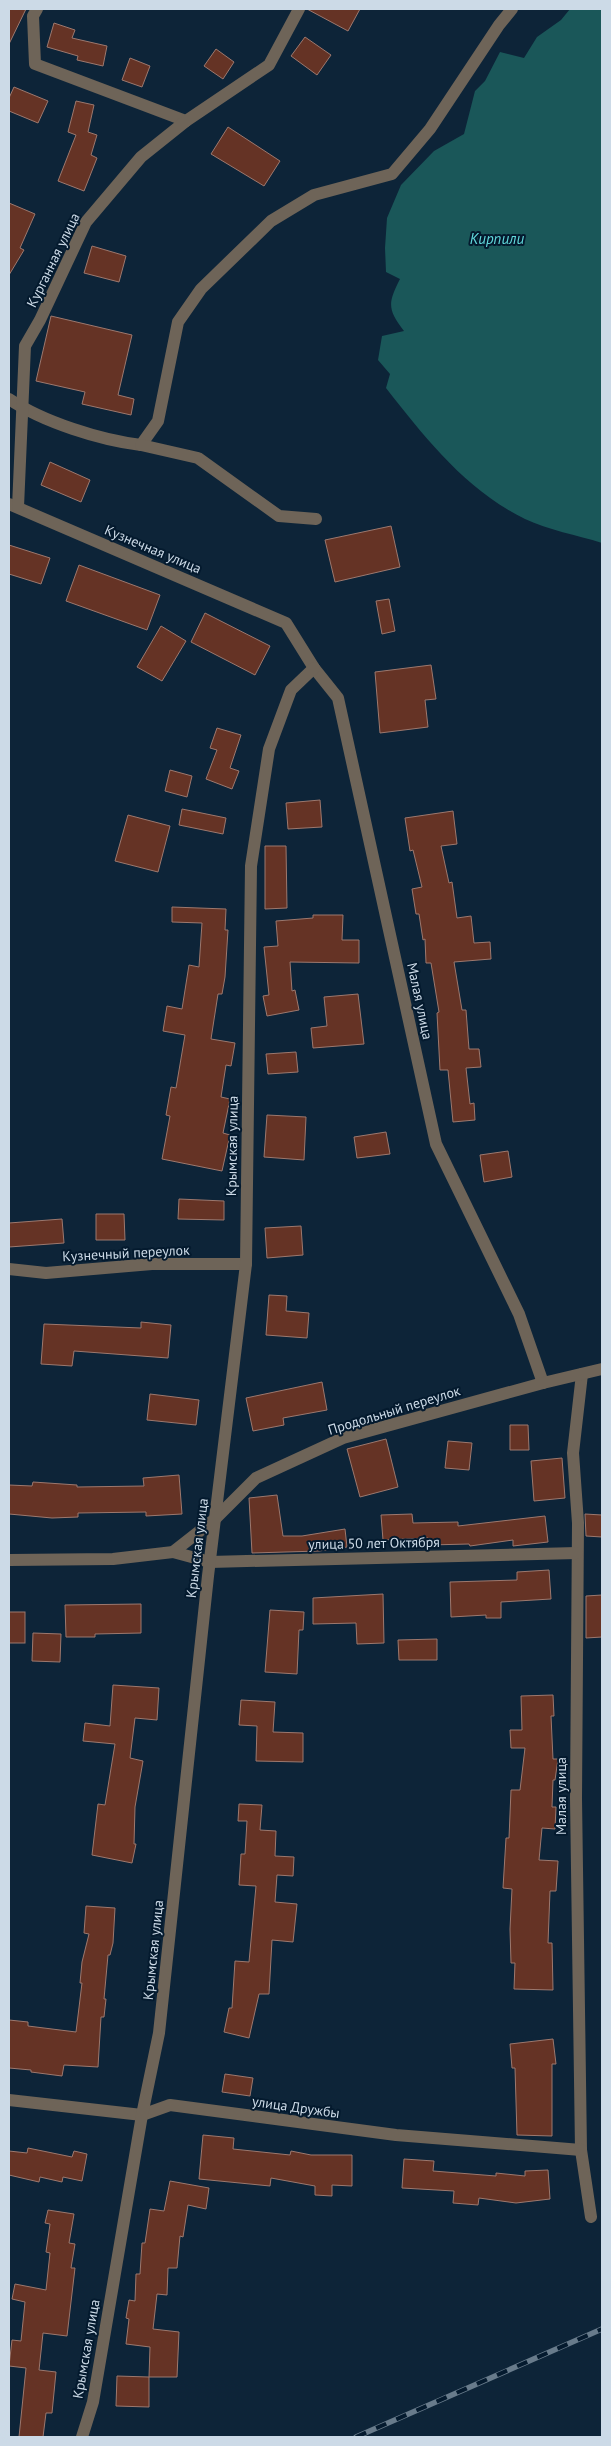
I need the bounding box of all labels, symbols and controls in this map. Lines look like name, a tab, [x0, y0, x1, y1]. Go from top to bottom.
street label: Курганная улица	[22, 210, 84, 310]
water label: Кирпили	[470, 229, 524, 248]
street label: Кузнечная улица	[102, 521, 204, 577]
street label: Малая улица	[403, 961, 437, 1041]
street label: Крымская улица	[222, 1096, 242, 1196]
street label: Кузнечный переулок	[62, 1241, 190, 1265]
street label: Продольный переулок	[326, 1381, 463, 1439]
street label: Крымская улица	[182, 1497, 212, 1599]
street label: улица 50 лет Октября	[308, 1533, 440, 1553]
street label: Малая улица	[552, 1757, 570, 1835]
street label: Крымская улица	[139, 1899, 167, 2001]
street label: улица Дружбы	[251, 2092, 341, 2122]
street label: Крымская улица	[68, 2298, 104, 2400]

